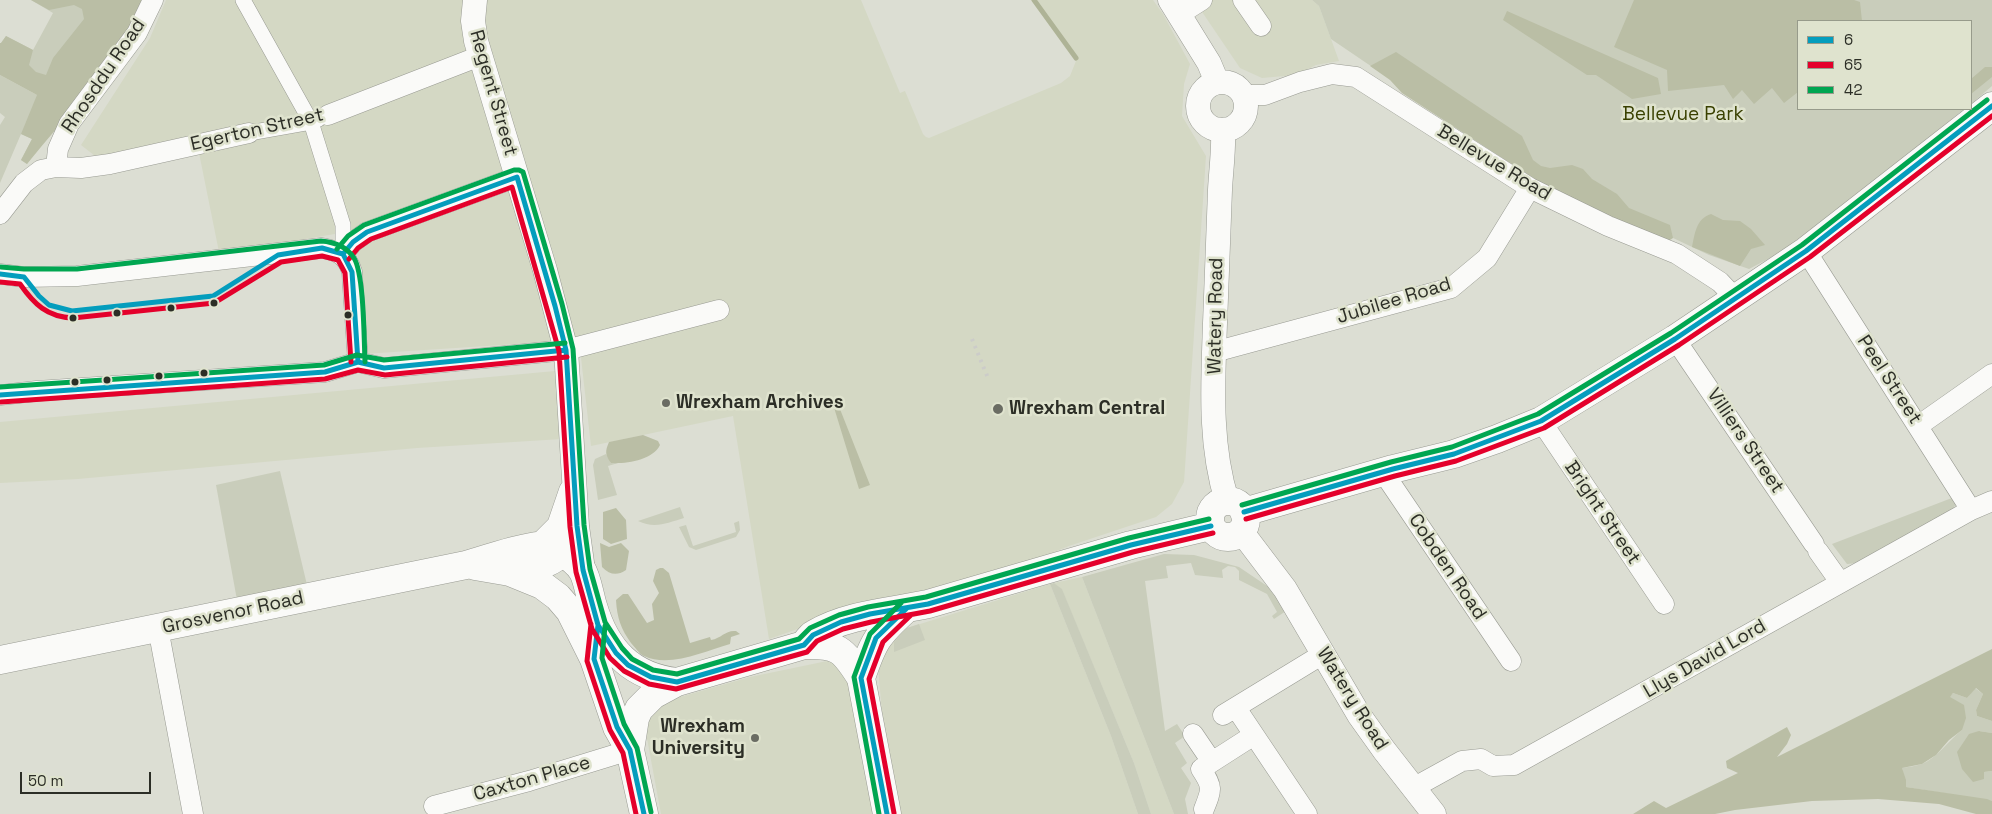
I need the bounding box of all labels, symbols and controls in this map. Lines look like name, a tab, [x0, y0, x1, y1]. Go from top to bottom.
street label: Rhosddu Road	[57, 14, 151, 138]
legend	[1797, 20, 1972, 110]
street label: Regent Street	[464, 27, 522, 159]
text: 6	[1844, 30, 1853, 49]
text: 65	[1844, 55, 1862, 74]
text: 42	[1844, 80, 1862, 99]
street label: Egerton Street	[188, 104, 326, 156]
park label: Bellevue Park	[1622, 104, 1744, 126]
street label: Bellevue Road	[1433, 120, 1555, 206]
street label: Watery Road	[1204, 257, 1228, 375]
street label: Jubilee Road	[1334, 273, 1454, 329]
unlabelled marker	[209, 298, 219, 308]
unlabelled marker	[166, 303, 176, 313]
unlabelled marker	[112, 308, 122, 318]
unlabelled marker	[343, 310, 353, 320]
unlabelled marker	[68, 313, 78, 323]
street label: Peel Street	[1852, 331, 1926, 429]
unlabelled marker	[199, 368, 209, 378]
unlabelled marker	[154, 371, 164, 381]
unlabelled marker	[102, 375, 112, 385]
unlabelled marker	[70, 377, 80, 387]
street label: Villiers Street	[1702, 384, 1788, 498]
place label: Wrexham Archives	[676, 392, 844, 414]
marker: Wrexham Archives	[660, 397, 672, 409]
place label: Wrexham Central	[1009, 398, 1165, 420]
marker: Wrexham Central	[991, 402, 1005, 416]
street label: Bright Street	[1559, 457, 1645, 569]
street label: Cobden Road	[1403, 510, 1491, 624]
street label: Grosvenor Road	[160, 587, 306, 639]
street label: Llys David Lord	[1640, 615, 1770, 703]
street label: Watery Road	[1311, 643, 1393, 755]
place label: Wrexham University	[652, 716, 745, 760]
marker: Wrexham University	[749, 732, 761, 744]
street label: Caxton Place	[471, 751, 593, 807]
scale bar	[22, 762, 154, 794]
text: 50 m	[28, 771, 63, 790]

